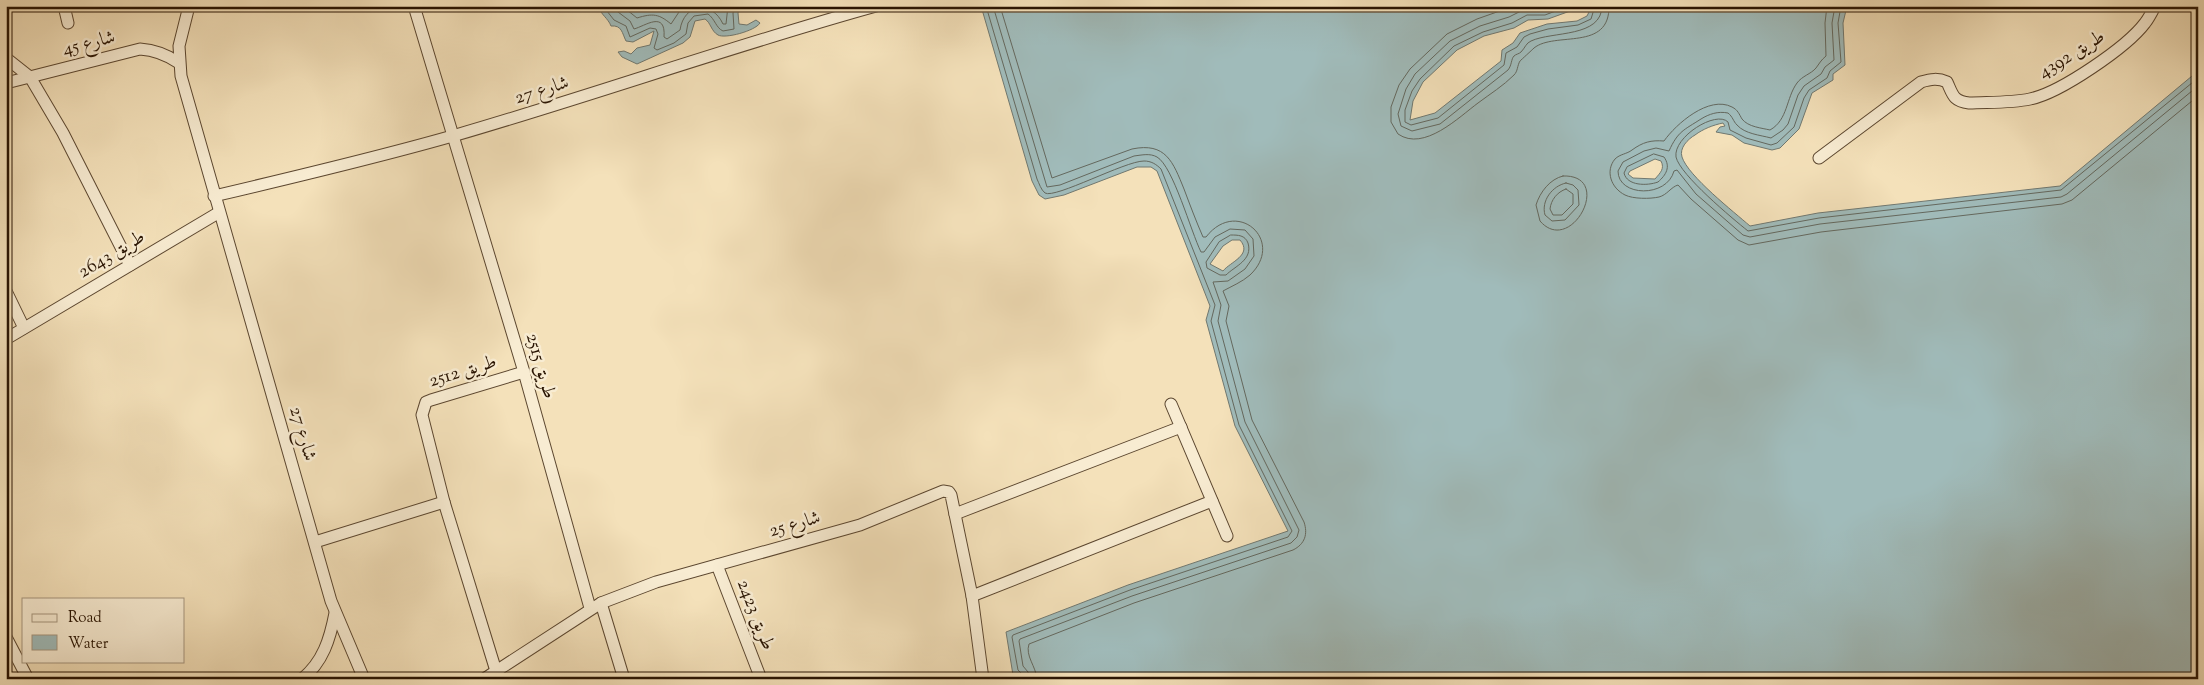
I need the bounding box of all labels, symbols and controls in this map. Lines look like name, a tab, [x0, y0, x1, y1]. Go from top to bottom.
street label: شارع 45	[60, 24, 118, 64]
street label: طريق 4392	[2033, 24, 2111, 86]
street label: شارع 27	[512, 70, 572, 112]
street label: طريق 2643	[73, 224, 151, 286]
street label: طريق 2515	[518, 330, 562, 402]
street label: طريق 2512	[426, 349, 500, 395]
street label: شارع 27	[281, 404, 323, 464]
street label: شارع 25	[766, 505, 824, 545]
street label: طريق 2423	[729, 576, 781, 654]
legend	[22, 598, 185, 662]
text: Road	[68, 608, 102, 629]
text: Water	[68, 634, 109, 655]

